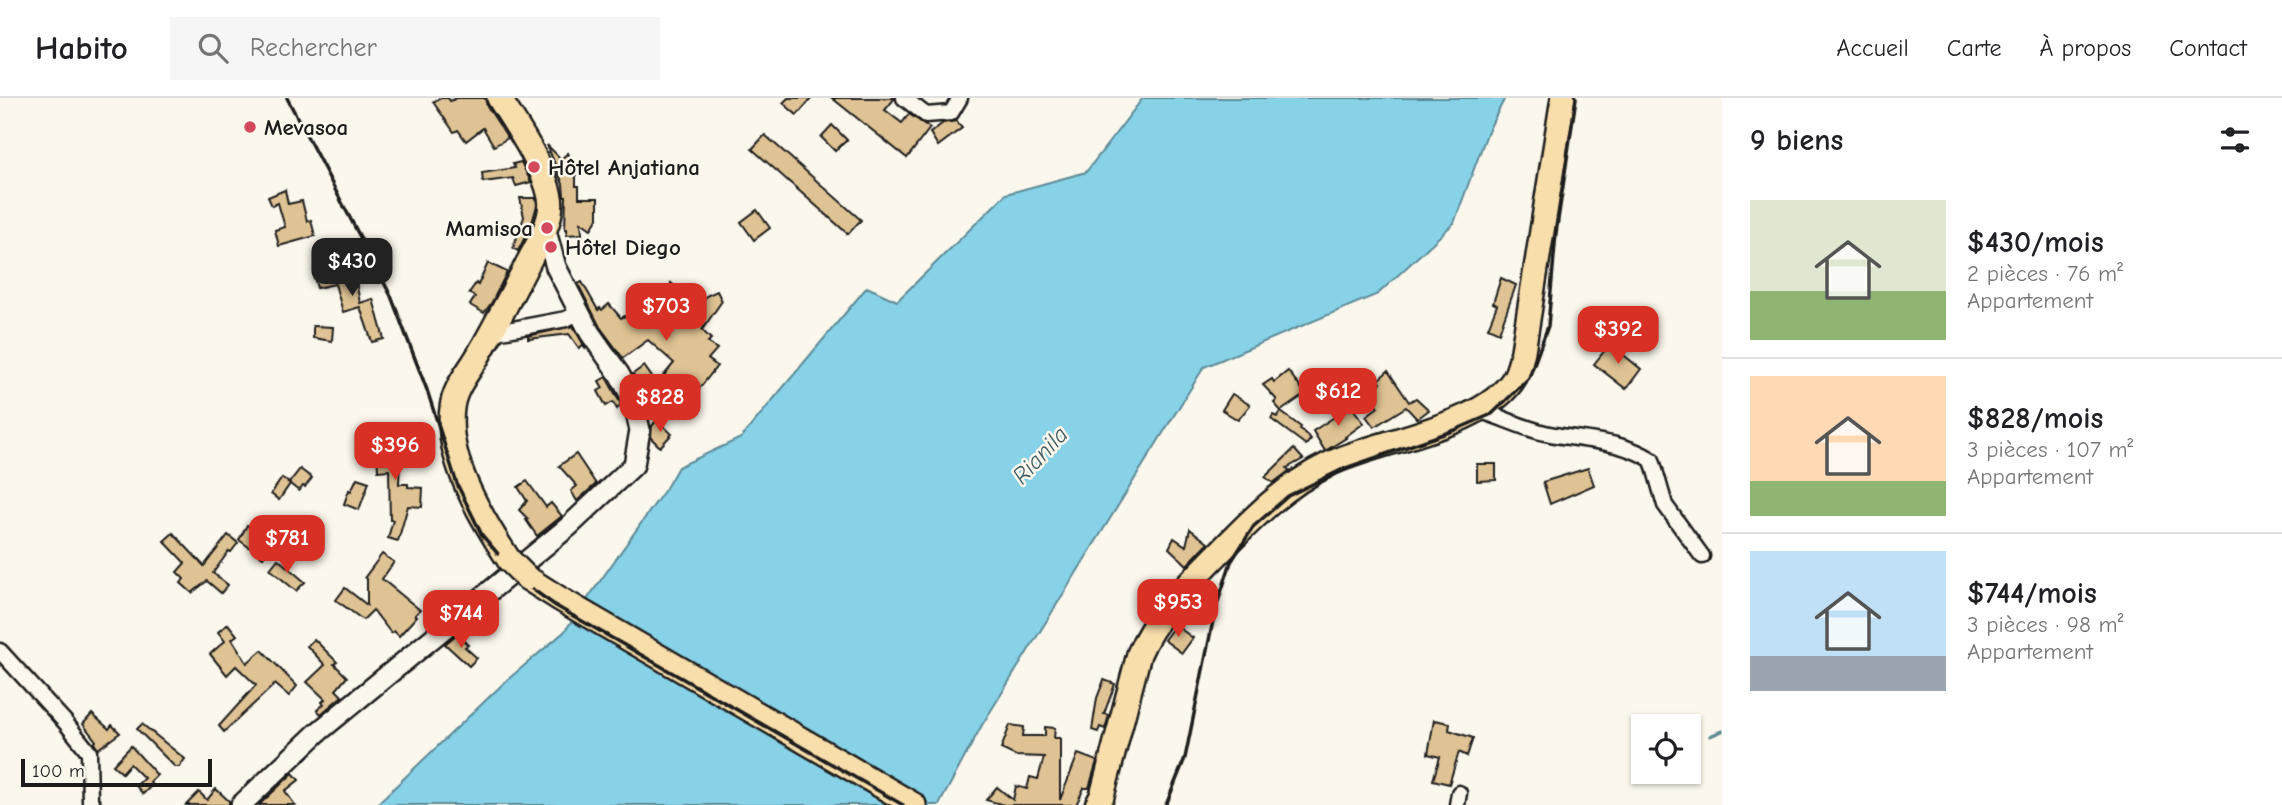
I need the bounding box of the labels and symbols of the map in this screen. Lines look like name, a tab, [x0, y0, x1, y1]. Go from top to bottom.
place label: Mevasoa	[264, 114, 348, 141]
marker: Mevasoa	[242, 119, 258, 135]
place label: Hôtel Anjatiana	[548, 154, 700, 181]
marker: Hôtel Anjatiana	[526, 159, 542, 175]
place label: Mamisoa	[446, 215, 533, 242]
marker: Mamisoa	[539, 220, 555, 236]
place label: Hôtel Diego	[565, 234, 681, 261]
pin: $430	[311, 238, 393, 298]
marker: Hôtel Diego	[543, 239, 559, 255]
pin: $703	[625, 284, 707, 343]
pin: $392	[1577, 306, 1659, 366]
pin: $612	[1297, 368, 1379, 428]
pin: $828	[619, 374, 701, 434]
water label: Rianila	[1006, 420, 1074, 490]
pin: $396	[354, 422, 436, 482]
pin: $781	[246, 516, 328, 575]
pin: $953	[1137, 580, 1219, 639]
pin: $744	[420, 590, 502, 650]
scale bar	[21, 756, 212, 788]

